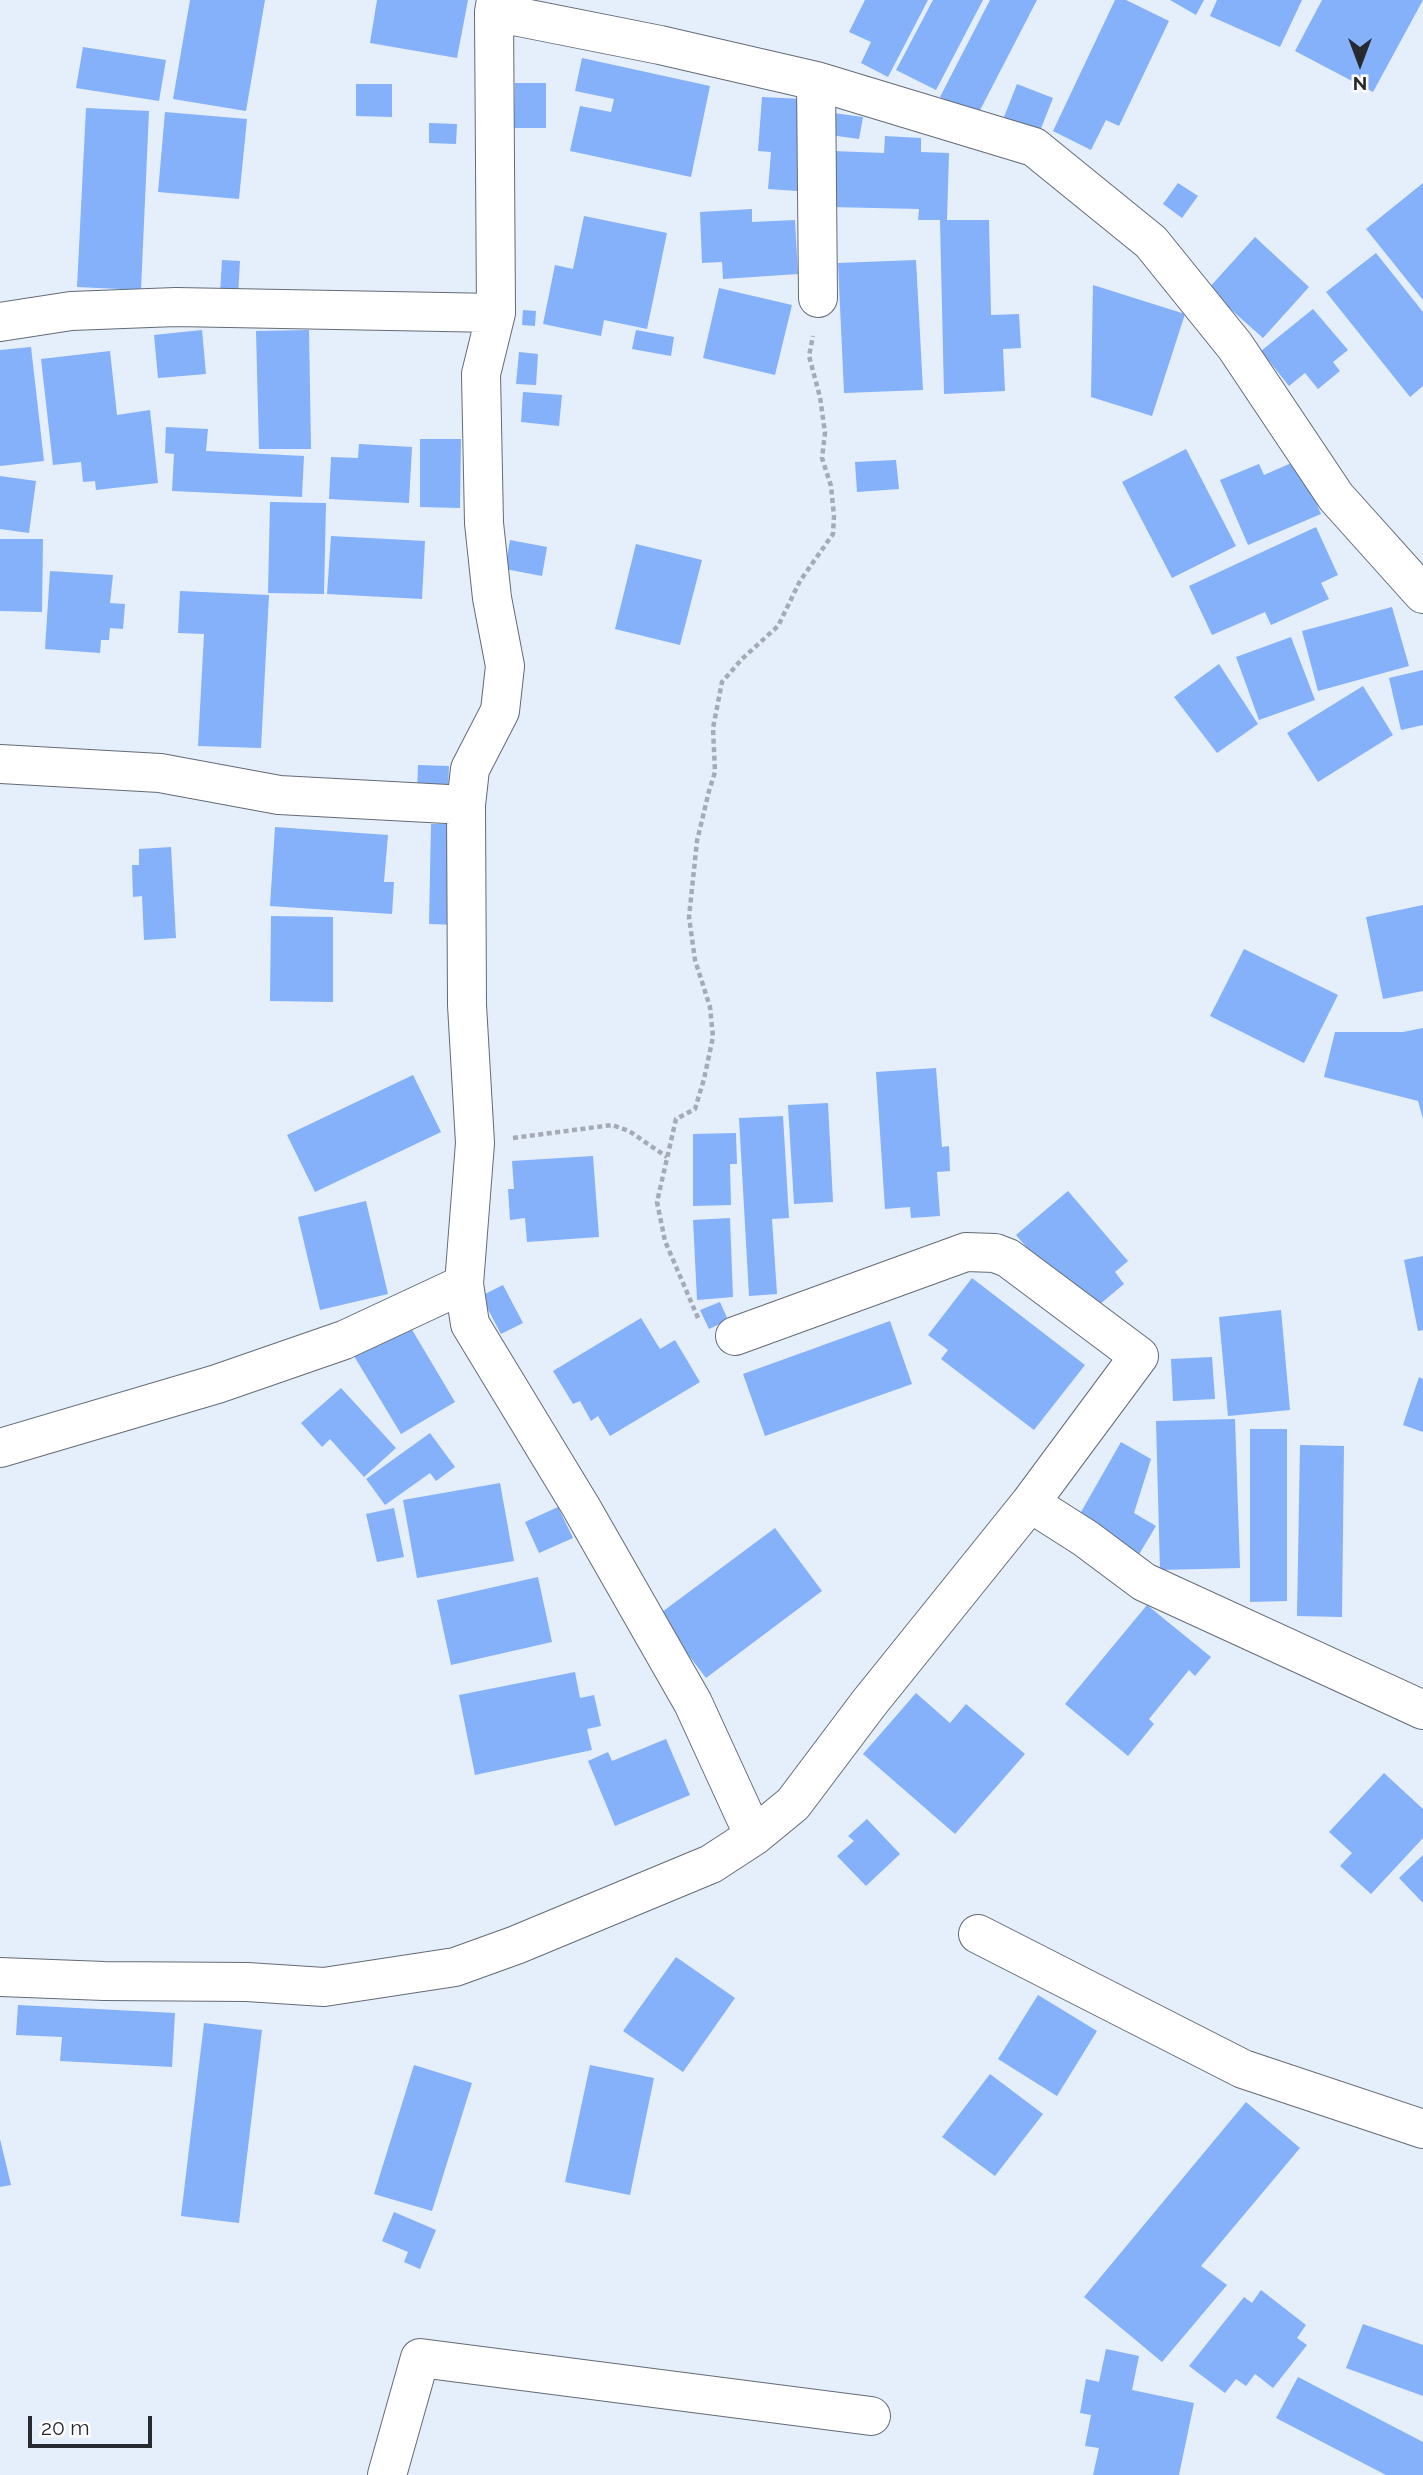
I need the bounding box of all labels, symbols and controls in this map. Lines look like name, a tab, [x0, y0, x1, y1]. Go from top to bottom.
north arrow	[1325, 28, 1395, 98]
text: N	[1353, 73, 1367, 95]
scale bar	[32, 2402, 156, 2446]
text: 20 m	[41, 2415, 89, 2440]

